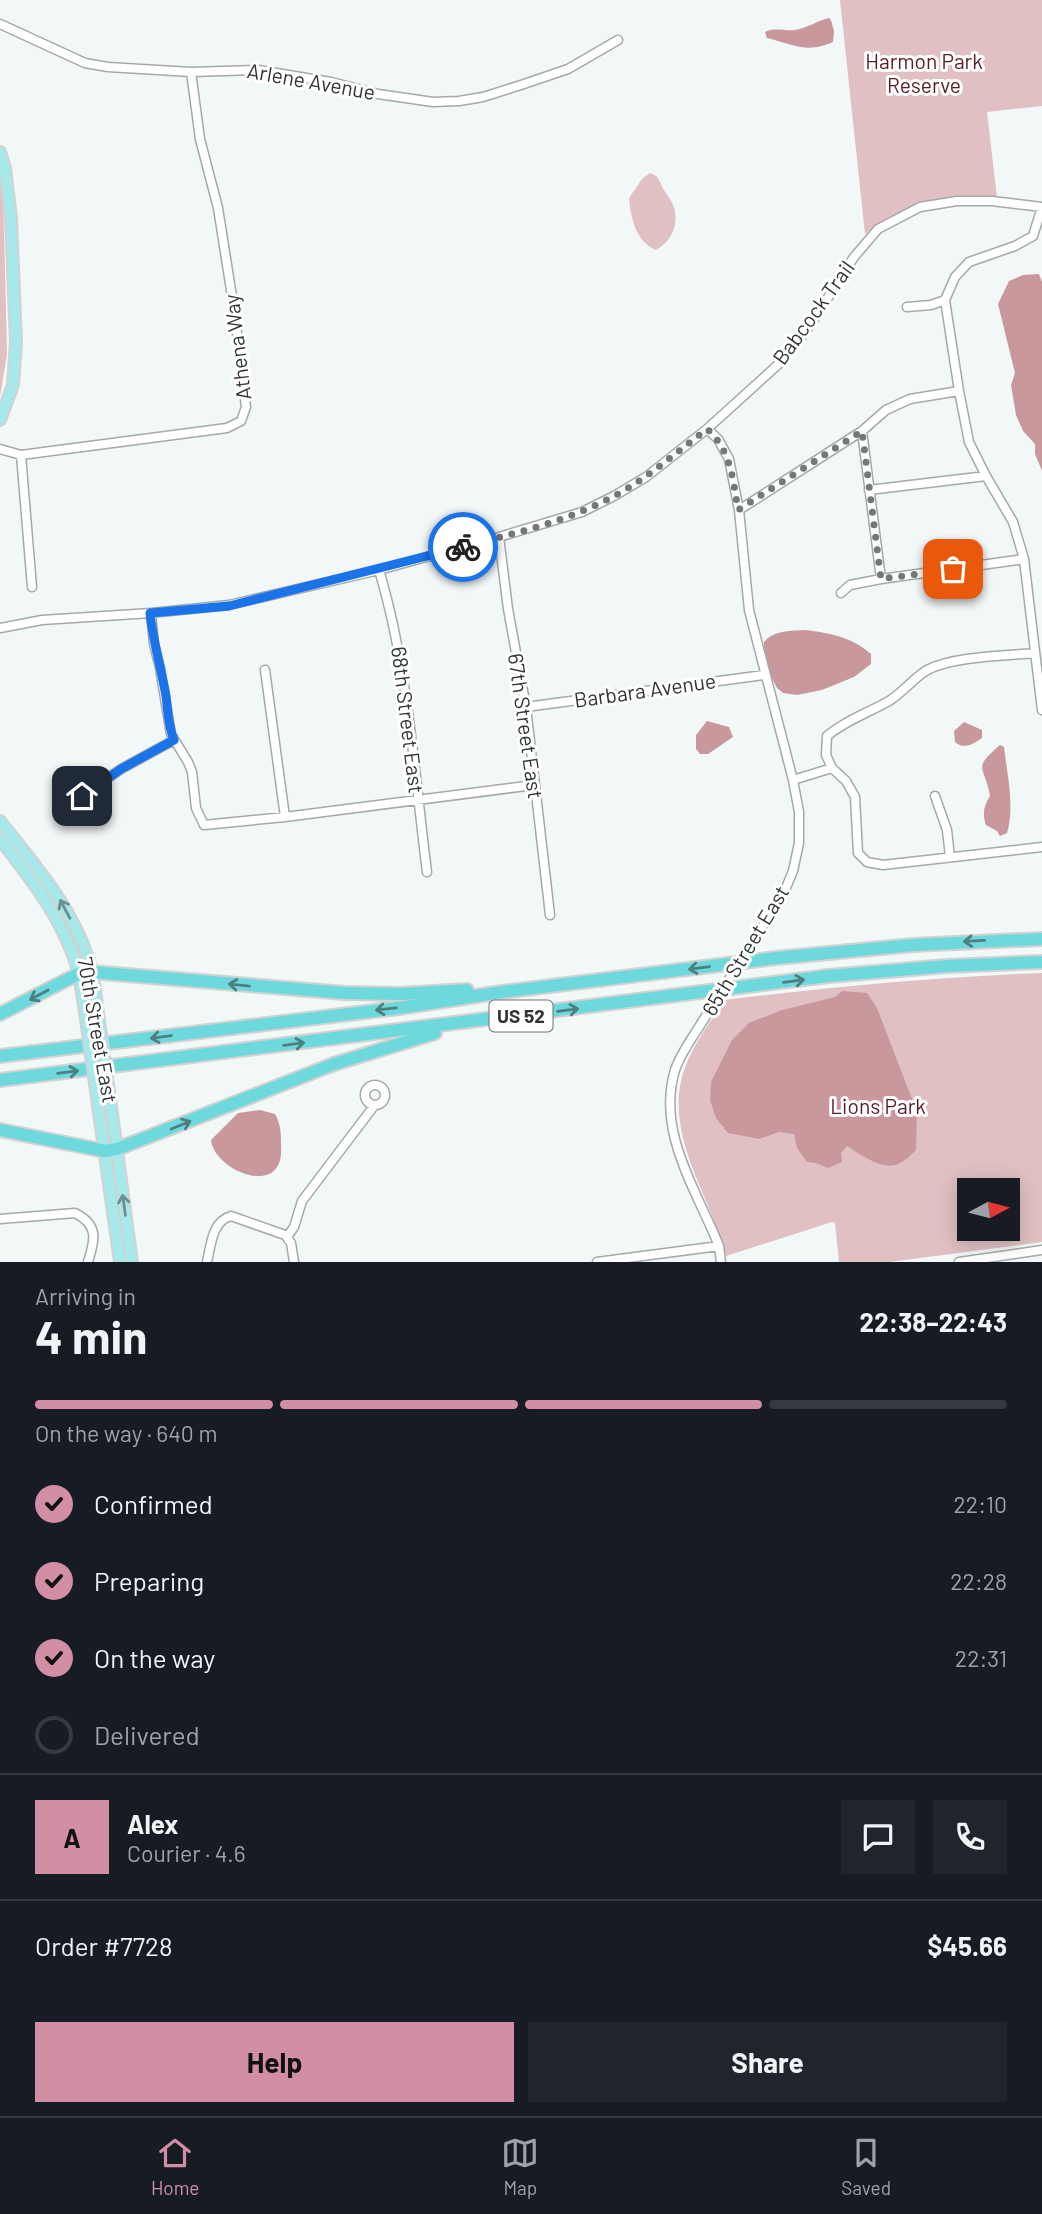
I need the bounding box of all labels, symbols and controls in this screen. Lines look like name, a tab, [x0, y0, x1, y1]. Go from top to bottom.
park label: Harmon Park Reserve	[865, 48, 983, 97]
street label: Arlene Avenue	[245, 57, 377, 104]
street label: Babcock Trail	[767, 255, 859, 369]
street label: Athena Way	[218, 293, 255, 402]
courier	[428, 512, 498, 582]
icon: bike	[444, 528, 482, 566]
pin	[923, 539, 983, 599]
icon: bag	[934, 550, 972, 588]
street label: 68th Street East	[387, 645, 430, 795]
street label: 67th Street East	[504, 651, 549, 800]
street label: Barbara Avenue	[572, 667, 717, 712]
pin	[52, 766, 112, 826]
icon: home	[63, 777, 101, 815]
street label: 65th Street East	[696, 881, 793, 1020]
one-way arrow	[58, 900, 72, 920]
one-way arrow	[963, 935, 986, 948]
street label: 70th Street East	[73, 955, 124, 1105]
one-way arrow	[688, 962, 711, 975]
one-way arrow	[782, 974, 804, 987]
one-way arrow	[228, 978, 251, 991]
one-way arrow	[30, 988, 50, 1002]
road number: US 52	[490, 1000, 552, 1032]
one-way arrow	[376, 1003, 398, 1016]
one-way arrow	[556, 1003, 579, 1016]
one-way arrow	[150, 1030, 172, 1043]
one-way arrow	[282, 1038, 304, 1051]
one-way arrow	[56, 1065, 79, 1078]
park label: Lions Park	[830, 1093, 926, 1118]
one-way arrow	[169, 1117, 191, 1130]
north arrow	[957, 1178, 1020, 1241]
map controls	[957, 1178, 1020, 1241]
one-way arrow	[118, 1194, 131, 1217]
text: Arriving in	[35, 1282, 136, 1310]
text: 22:38–22:43	[860, 1306, 1007, 1337]
text: 4 min	[35, 1308, 147, 1363]
text: On the way · 640 m	[35, 1419, 217, 1447]
icon: check	[35, 1485, 73, 1523]
text: Confirmed	[94, 1488, 213, 1519]
text: 22:10	[954, 1490, 1007, 1518]
icon: check	[35, 1562, 73, 1600]
text: Preparing	[94, 1565, 204, 1596]
text: 22:28	[950, 1567, 1007, 1595]
icon: check	[35, 1639, 73, 1677]
text: On the way	[94, 1642, 215, 1673]
text: 22:31	[955, 1644, 1007, 1672]
text: Delivered	[94, 1719, 200, 1750]
button: chat	[841, 1800, 915, 1874]
button: phone	[933, 1800, 1007, 1874]
text: Alex	[127, 1808, 178, 1839]
text: A	[63, 1822, 81, 1853]
text: Courier · 4.6	[127, 1839, 246, 1867]
text: Order #7728	[35, 1930, 172, 1961]
text: $45.66	[927, 1930, 1007, 1961]
button: Help	[35, 2022, 514, 2102]
button: Share	[528, 2022, 1007, 2102]
tab: Home	[151, 2134, 199, 2199]
tab: Map	[501, 2134, 539, 2199]
tab: Saved	[841, 2134, 891, 2199]

